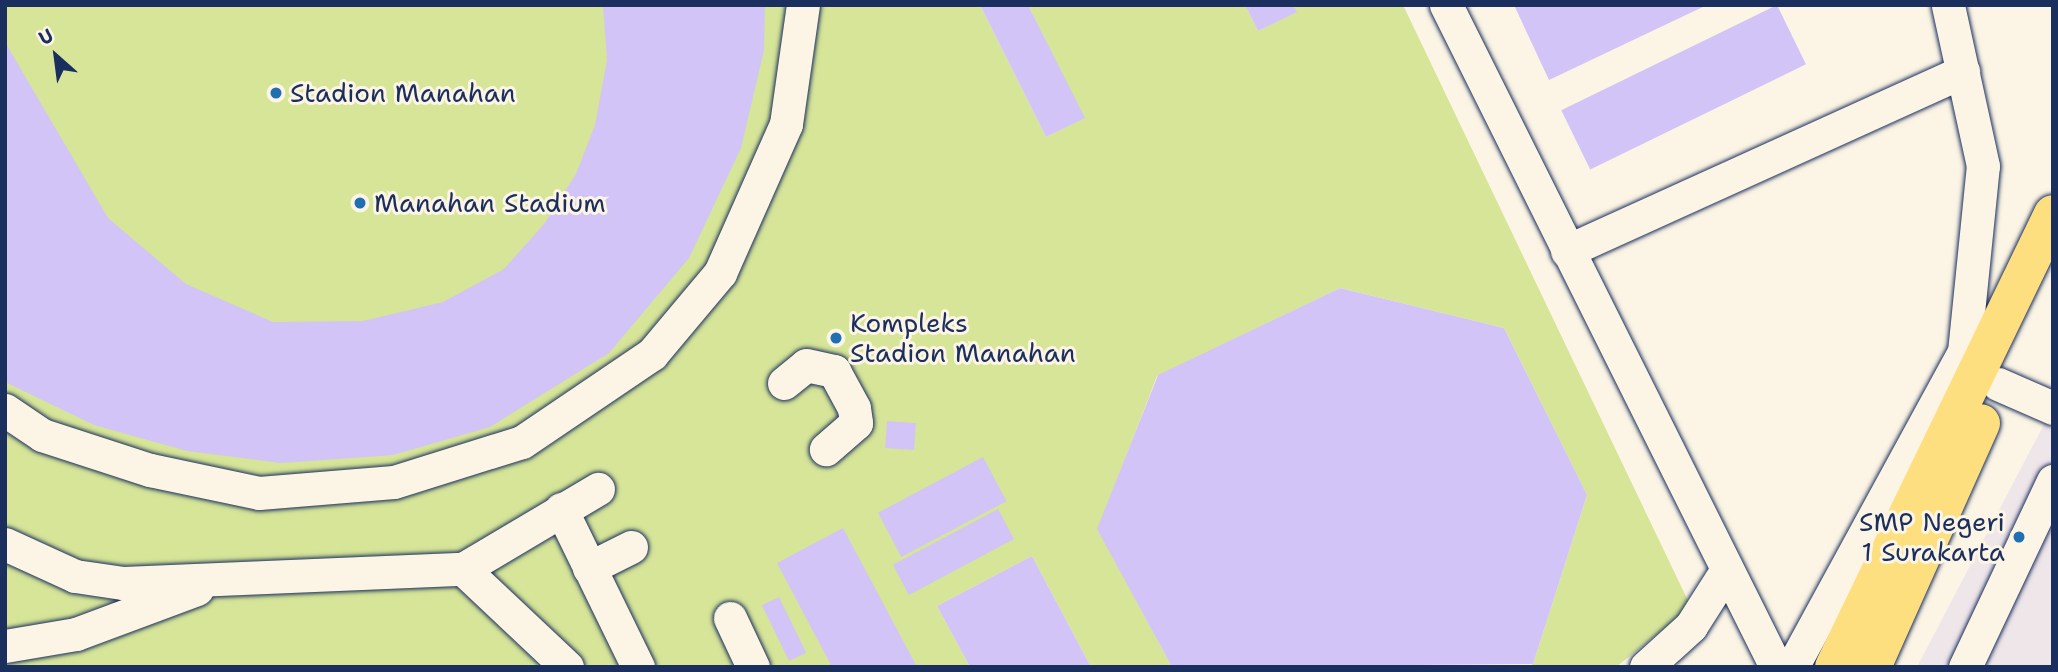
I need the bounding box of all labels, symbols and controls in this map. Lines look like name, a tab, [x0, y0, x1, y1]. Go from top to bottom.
north arrow	[21, 21, 91, 91]
text: U	[34, 23, 58, 51]
place label: Stadion Manahan	[290, 77, 516, 109]
marker: Stadion Manahan	[268, 85, 284, 101]
place label: Manahan Stadium	[374, 187, 606, 219]
marker: Manahan Stadium	[352, 195, 368, 211]
place label: Kompleks Stadion Manahan	[850, 307, 1076, 368]
marker: Kompleks Stadion Manahan	[828, 330, 844, 346]
place label: SMP Negeri 1 Surakarta	[1859, 506, 2005, 568]
marker: SMP Negeri 1 Surakarta	[2011, 529, 2027, 545]

